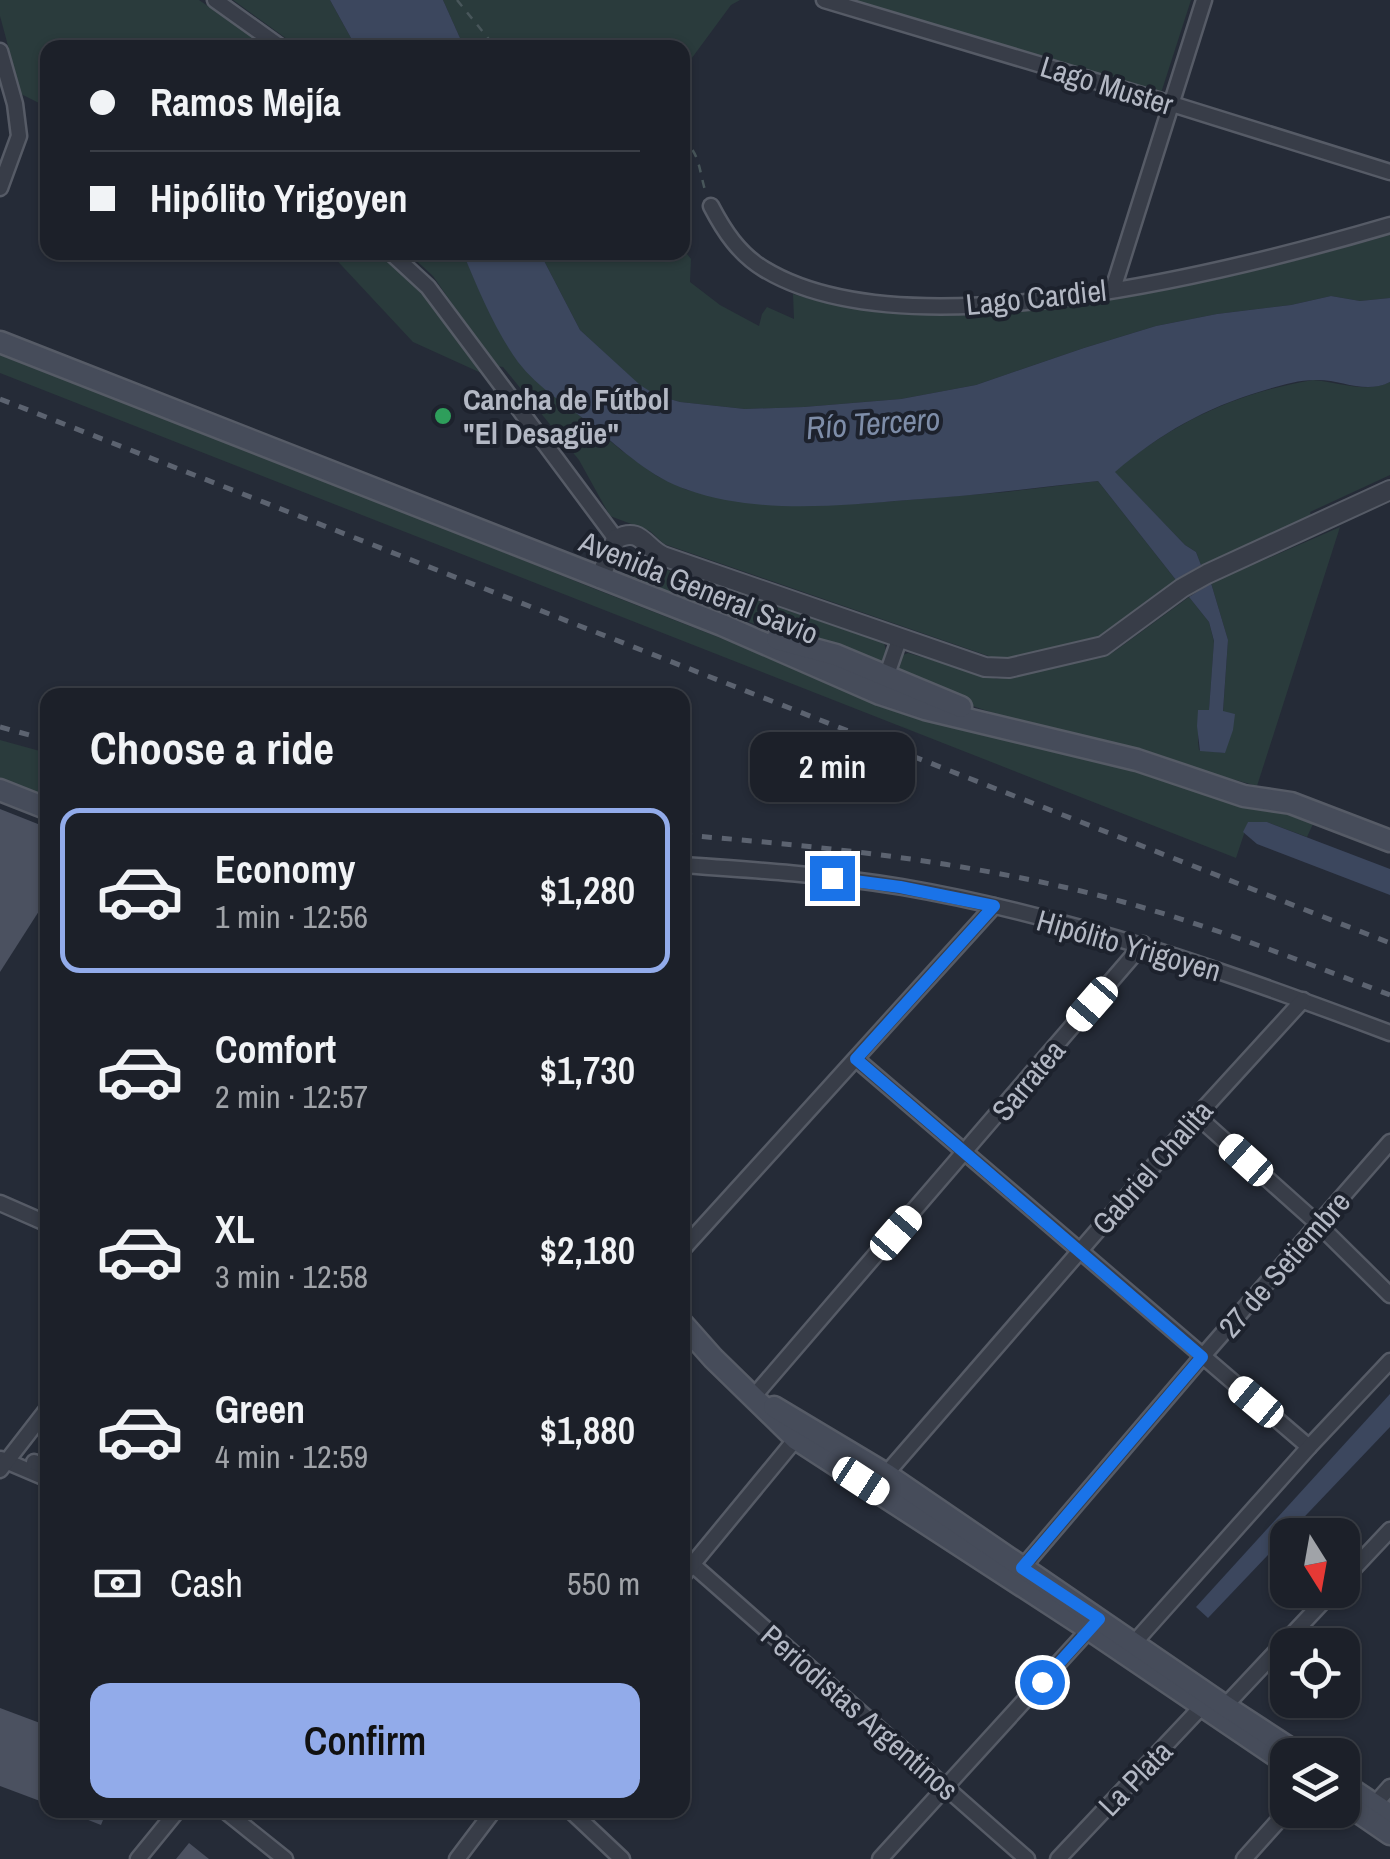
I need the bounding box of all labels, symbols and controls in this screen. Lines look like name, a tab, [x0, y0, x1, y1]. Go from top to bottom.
street label: Lago Muster	[1036, 46, 1179, 124]
text: Ramos Mejía	[150, 77, 341, 128]
text: Hipólito Yrigoyen	[150, 173, 407, 224]
street label: Lago Cardiel	[964, 270, 1108, 324]
place label: Cancha de Fútbol "El Desagüe"	[463, 379, 669, 453]
water label: Río Tercero	[804, 397, 942, 449]
marker: Cancha de Fútbol "El Desagüe"	[432, 405, 454, 427]
street label: Avenida General Savio	[573, 521, 824, 653]
text: Choose a ride	[90, 717, 334, 778]
callout: 2 min	[750, 733, 914, 803]
text: 2 min	[799, 745, 866, 788]
text: Economy	[215, 844, 355, 895]
icon: car	[95, 846, 185, 936]
route end	[810, 856, 855, 901]
text: $1,280	[540, 865, 635, 916]
text: 1 min · 12:56	[215, 895, 368, 938]
street label: Hipólito Yrigoyen	[1032, 900, 1226, 990]
car	[1061, 972, 1123, 1036]
text: Comfort	[215, 1024, 336, 1075]
icon: car	[95, 1026, 185, 1116]
street label: Sarratea	[982, 1031, 1074, 1129]
text: $1,730	[540, 1045, 635, 1096]
text: 2 min · 12:57	[215, 1075, 368, 1118]
street label: Gabriel Chalita	[1083, 1091, 1222, 1243]
car	[1214, 1129, 1278, 1191]
street label: 27 de Setiembre	[1209, 1182, 1359, 1346]
car	[865, 1201, 927, 1265]
text: XL	[215, 1204, 255, 1255]
icon: car	[95, 1206, 185, 1296]
text: $2,180	[540, 1225, 635, 1276]
text: 3 min · 12:58	[215, 1255, 368, 1298]
car	[1223, 1371, 1289, 1433]
text: Green	[215, 1384, 305, 1435]
icon: car	[95, 1386, 185, 1476]
text: $1,880	[540, 1405, 635, 1456]
text: 4 min · 12:59	[215, 1435, 368, 1478]
car	[828, 1452, 894, 1510]
north arrow	[1270, 1518, 1360, 1608]
map controls	[1270, 1518, 1360, 1828]
icon: cash	[90, 1556, 145, 1611]
text: Cash	[170, 1558, 243, 1609]
text: 550 m	[567, 1562, 640, 1605]
street label: Periodistas Argentinos	[753, 1615, 967, 1809]
button: locate	[1270, 1628, 1360, 1718]
route start	[1020, 1660, 1065, 1705]
button: Confirm	[90, 1683, 640, 1798]
street label: La Plata	[1089, 1731, 1181, 1824]
button: layers	[1270, 1738, 1360, 1828]

